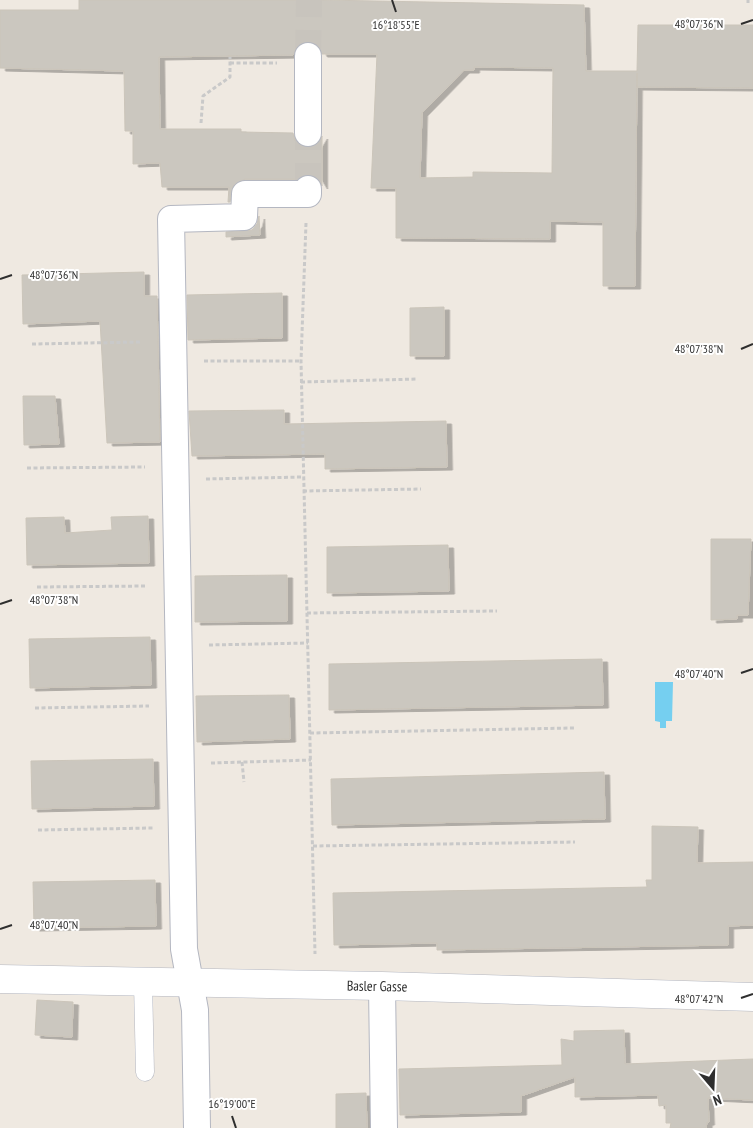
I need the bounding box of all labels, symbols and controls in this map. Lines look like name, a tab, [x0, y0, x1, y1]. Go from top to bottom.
text: 48°07'36"N	[675, 16, 723, 31]
text: 16°18'55"E	[372, 17, 420, 32]
text: 48°07'36"N	[30, 267, 78, 282]
text: 48°07'38"N	[675, 341, 723, 356]
text: 48°07'38"N	[30, 592, 78, 607]
text: 48°07'40"N	[675, 666, 723, 681]
text: 48°07'40"N	[30, 917, 78, 932]
street label: Basler Gasse	[347, 976, 408, 996]
text: 48°07'42"N	[675, 991, 723, 1006]
north arrow	[688, 1063, 738, 1113]
text: N	[711, 1091, 724, 1110]
text: 16°19'00"E	[208, 1096, 256, 1111]

